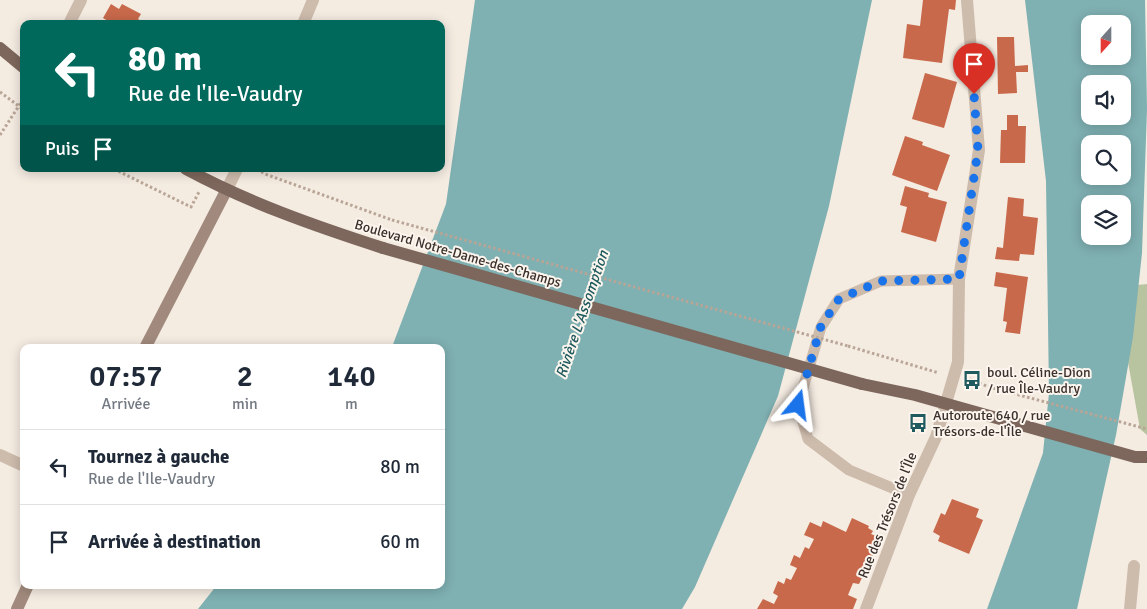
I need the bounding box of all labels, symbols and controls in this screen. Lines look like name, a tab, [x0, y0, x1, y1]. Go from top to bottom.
north arrow	[1081, 15, 1131, 65]
map controls	[1081, 15, 1131, 245]
text: 80 m	[128, 37, 202, 80]
icon: left	[45, 40, 110, 105]
pin	[953, 43, 995, 94]
icon: arrive	[960, 50, 988, 78]
button: sound	[1081, 75, 1131, 125]
text: Rue de l'Ile-Vaudry	[128, 80, 303, 107]
icon: arrive	[89, 135, 117, 163]
button: search	[1081, 135, 1131, 185]
text: Puis	[45, 137, 79, 161]
button: layers	[1081, 195, 1131, 245]
street label: Boulevard Notre-Dame-des-Champs	[353, 216, 563, 291]
water label: Rivière L'Assomption	[552, 247, 612, 380]
text: 07:57	[89, 358, 163, 395]
text: 2	[237, 358, 253, 395]
text: 140	[327, 358, 376, 395]
place label: boul. Céline-Dion / rue Île-Vaudry	[987, 364, 1091, 397]
bus stop icon: boul. Céline-Dion / rue Île-Vaudry	[961, 369, 983, 391]
position arrow	[771, 378, 823, 430]
text: Arrivée	[101, 394, 151, 414]
text: min	[232, 394, 258, 414]
text: m	[345, 394, 358, 414]
place label: Autoroute 640 / rue Trésors-de-l'Île	[933, 407, 1050, 440]
bus stop icon: Autoroute 640 / rue Trésors-de-l'Île	[907, 412, 929, 434]
text: Tournez à gauche	[88, 445, 229, 469]
street label: Rue des Trésors de l'Île	[854, 450, 921, 581]
icon: left	[45, 453, 73, 481]
text: 80 m	[380, 455, 420, 479]
text: Rue de l'Ile-Vaudry	[88, 469, 215, 489]
icon: arrive	[45, 528, 73, 556]
text: Arrivée à destination	[88, 530, 261, 554]
text: 60 m	[380, 530, 420, 554]

